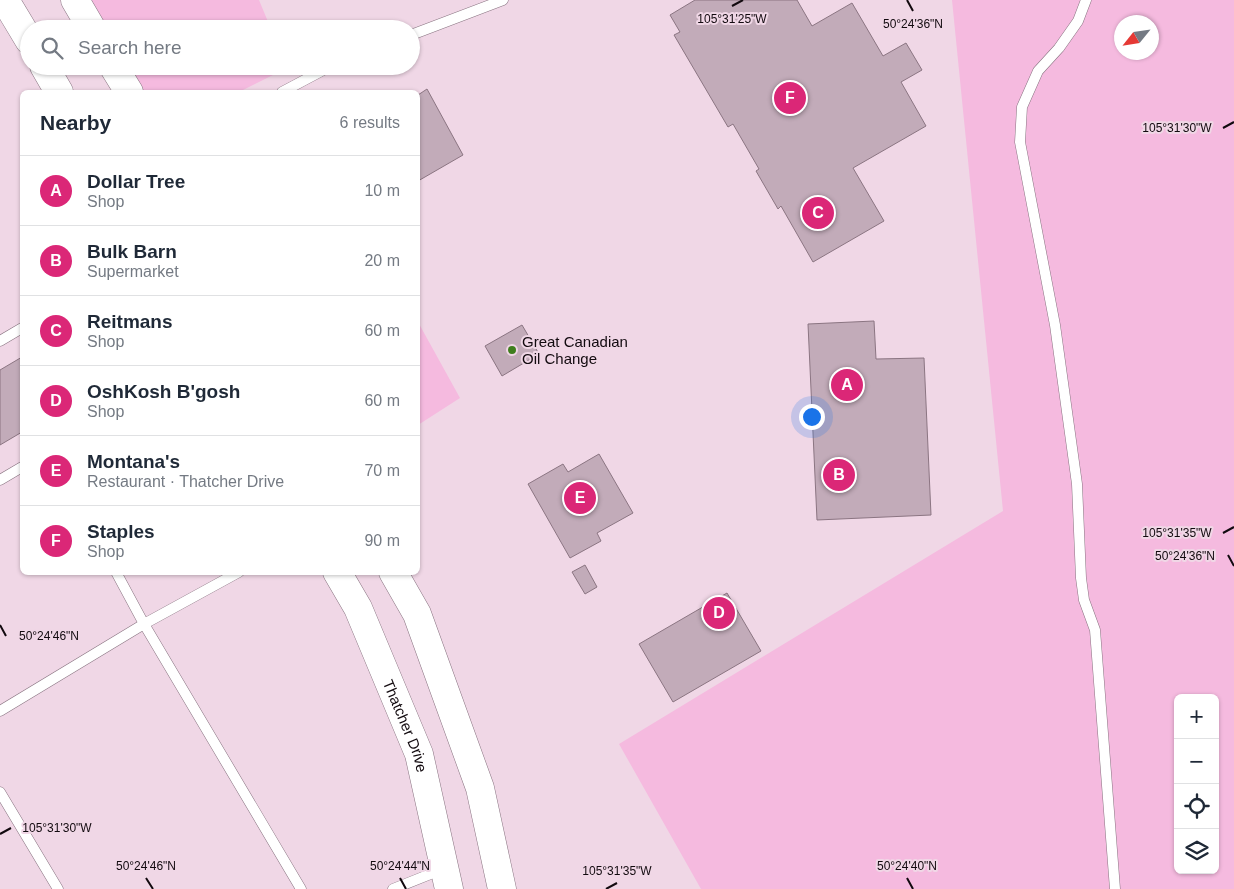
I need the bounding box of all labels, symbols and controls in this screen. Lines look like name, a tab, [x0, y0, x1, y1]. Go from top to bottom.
text: 105°31'25"W	[697, 12, 767, 26]
north arrow	[1114, 15, 1159, 60]
text: 50°24'36"N	[883, 17, 943, 31]
search box	[20, 20, 420, 75]
icon: search	[38, 34, 66, 62]
text: Search here	[78, 37, 182, 58]
pin: F	[774, 79, 806, 117]
text: Nearby	[40, 111, 111, 134]
text: 6 results	[340, 114, 400, 131]
text: 105°31'30"W	[1142, 121, 1212, 135]
text: Dollar Tree	[87, 171, 185, 192]
text: A	[50, 182, 62, 199]
text: 10 m	[364, 182, 400, 199]
text: Shop	[87, 193, 124, 210]
pin: C	[802, 194, 834, 232]
text: Bulk Barn	[87, 241, 177, 262]
text: B	[50, 252, 62, 269]
text: 20 m	[364, 252, 400, 269]
text: Supermarket	[87, 263, 179, 280]
text: Reitmans	[87, 311, 173, 332]
text: C	[50, 322, 62, 339]
text: 60 m	[364, 322, 400, 339]
text: Shop	[87, 333, 124, 350]
place label: Great Canadian Oil Change	[522, 333, 628, 367]
marker: Great Canadian Oil Change	[506, 344, 518, 356]
pin: A	[831, 366, 863, 404]
text: OshKosh B'gosh	[87, 381, 240, 402]
text: D	[50, 392, 62, 409]
text: 60 m	[364, 392, 400, 409]
text: Shop	[87, 403, 124, 420]
your location	[799, 404, 825, 430]
text: Montana's	[87, 451, 180, 472]
pin: B	[823, 456, 855, 494]
text: E	[51, 462, 61, 479]
text: 70 m	[364, 462, 400, 479]
text: Restaurant · Thatcher Drive	[87, 473, 284, 490]
pin: E	[564, 479, 596, 517]
text: Staples	[87, 521, 155, 542]
text: 105°31'35"W	[1142, 526, 1212, 540]
text: F	[51, 532, 61, 549]
text: 90 m	[364, 532, 400, 549]
text: Shop	[87, 543, 124, 560]
text: 50°24'36"N	[1155, 549, 1215, 563]
pin: D	[703, 594, 735, 632]
text: 50°24'46"N	[19, 629, 79, 643]
street label: Thatcher Drive	[380, 677, 431, 774]
map controls	[1174, 694, 1219, 874]
button: +	[1174, 694, 1219, 739]
button: −	[1174, 739, 1219, 784]
button: locate	[1174, 784, 1219, 829]
text: 105°31'30"W	[22, 821, 92, 835]
button: layers	[1174, 829, 1219, 874]
text: 50°24'46"N	[116, 859, 176, 873]
text: 50°24'44"N	[370, 859, 430, 873]
text: 50°24'40"N	[877, 859, 937, 873]
text: 105°31'35"W	[582, 864, 652, 878]

